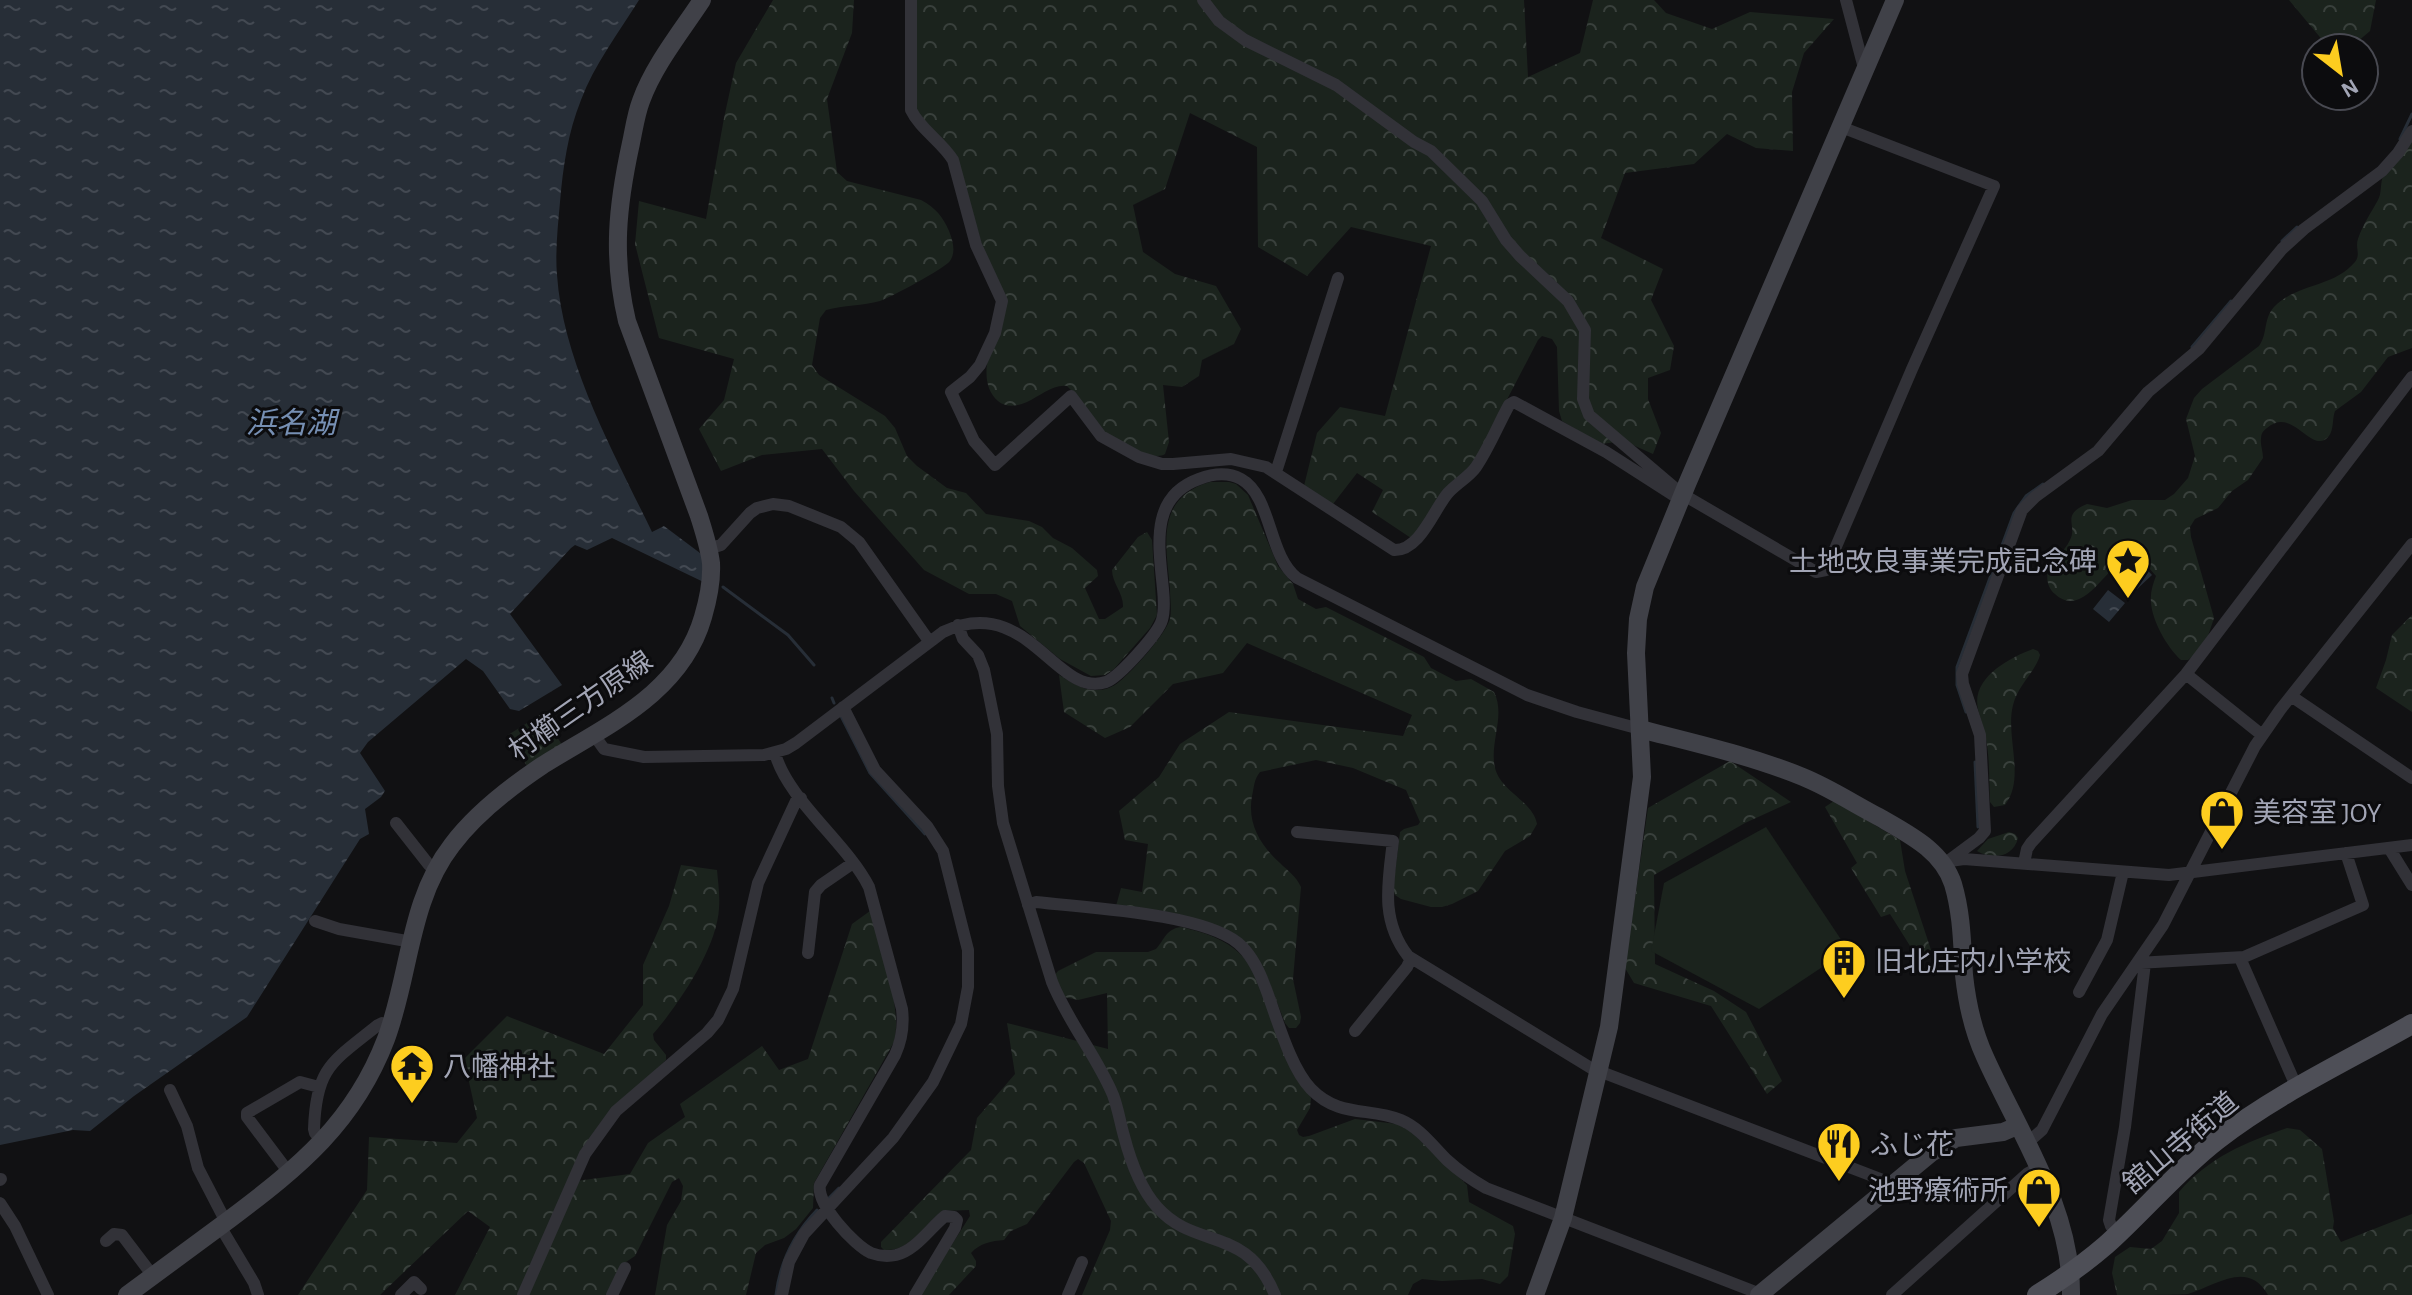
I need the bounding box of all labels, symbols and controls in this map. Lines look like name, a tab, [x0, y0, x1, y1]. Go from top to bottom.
north arrow	[2300, 32, 2380, 112]
text: N	[2338, 75, 2362, 102]
water label: 浜名湖	[246, 407, 340, 439]
place icon: 土地改良事業完成記念碑	[2104, 537, 2152, 600]
place label: 土地改良事業完成記念碑	[1789, 547, 2097, 577]
street label: 村櫛三方原線	[503, 645, 658, 766]
shop icon: 美容室 JOY	[2198, 788, 2246, 851]
place label: 美容室 JOY	[2253, 798, 2382, 828]
building icon: 旧北庄内小学校	[1820, 937, 1868, 1000]
place label: 旧北庄内小学校	[1875, 947, 2071, 977]
temple icon: 八幡神社	[388, 1042, 436, 1105]
place label: 八幡神社	[443, 1052, 555, 1082]
street label: 舘山寺街道	[2117, 1086, 2244, 1199]
restaurant icon: ふじ花	[1815, 1120, 1863, 1183]
place label: ふじ花	[1870, 1130, 1954, 1160]
shop icon: 池野療術所	[2015, 1166, 2063, 1229]
place label: 池野療術所	[1868, 1176, 2008, 1206]

